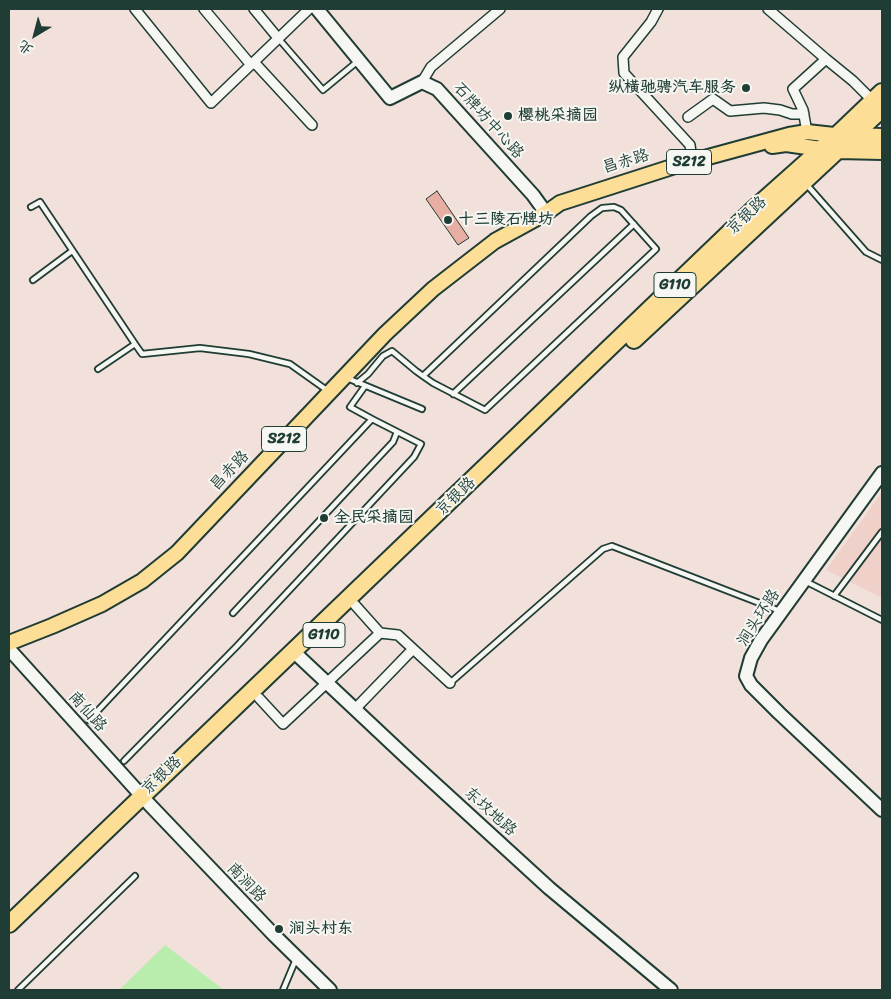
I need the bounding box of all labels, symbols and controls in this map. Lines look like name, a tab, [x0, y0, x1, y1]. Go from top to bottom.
north arrow	[10, 10, 60, 60]
text: 北	[13, 33, 39, 62]
place label: 纵横驰骋汽车服务	[608, 78, 736, 98]
street label: 石牌坊中心路	[449, 79, 527, 163]
marker: 纵横驰骋汽车服务	[740, 82, 752, 94]
place label: 樱桃采摘园	[518, 106, 598, 126]
marker: 樱桃采摘园	[502, 110, 514, 122]
street label: 昌赤路	[600, 146, 652, 178]
road number: S212	[666, 150, 712, 174]
street label: 京银路	[723, 193, 771, 239]
place label: 十三陵石牌坊	[458, 210, 554, 230]
marker: 十三陵石牌坊	[442, 214, 454, 226]
road number: G110	[654, 272, 696, 298]
road number: S212	[262, 426, 306, 452]
street label: 昌赤路	[207, 447, 253, 495]
street label: 京银路	[432, 473, 480, 521]
place label: 全民采摘园	[334, 508, 414, 528]
marker: 全民采摘园	[318, 512, 330, 524]
street label: 涧头环路	[734, 586, 784, 650]
road number: G110	[303, 622, 345, 648]
street label: 南仙路	[64, 688, 110, 736]
street label: 京银路	[138, 752, 186, 800]
street label: 东坟地路	[460, 783, 520, 841]
street label: 南涧路	[222, 859, 270, 907]
place label: 涧头村东	[289, 919, 353, 939]
marker: 涧头村东	[273, 923, 285, 935]

